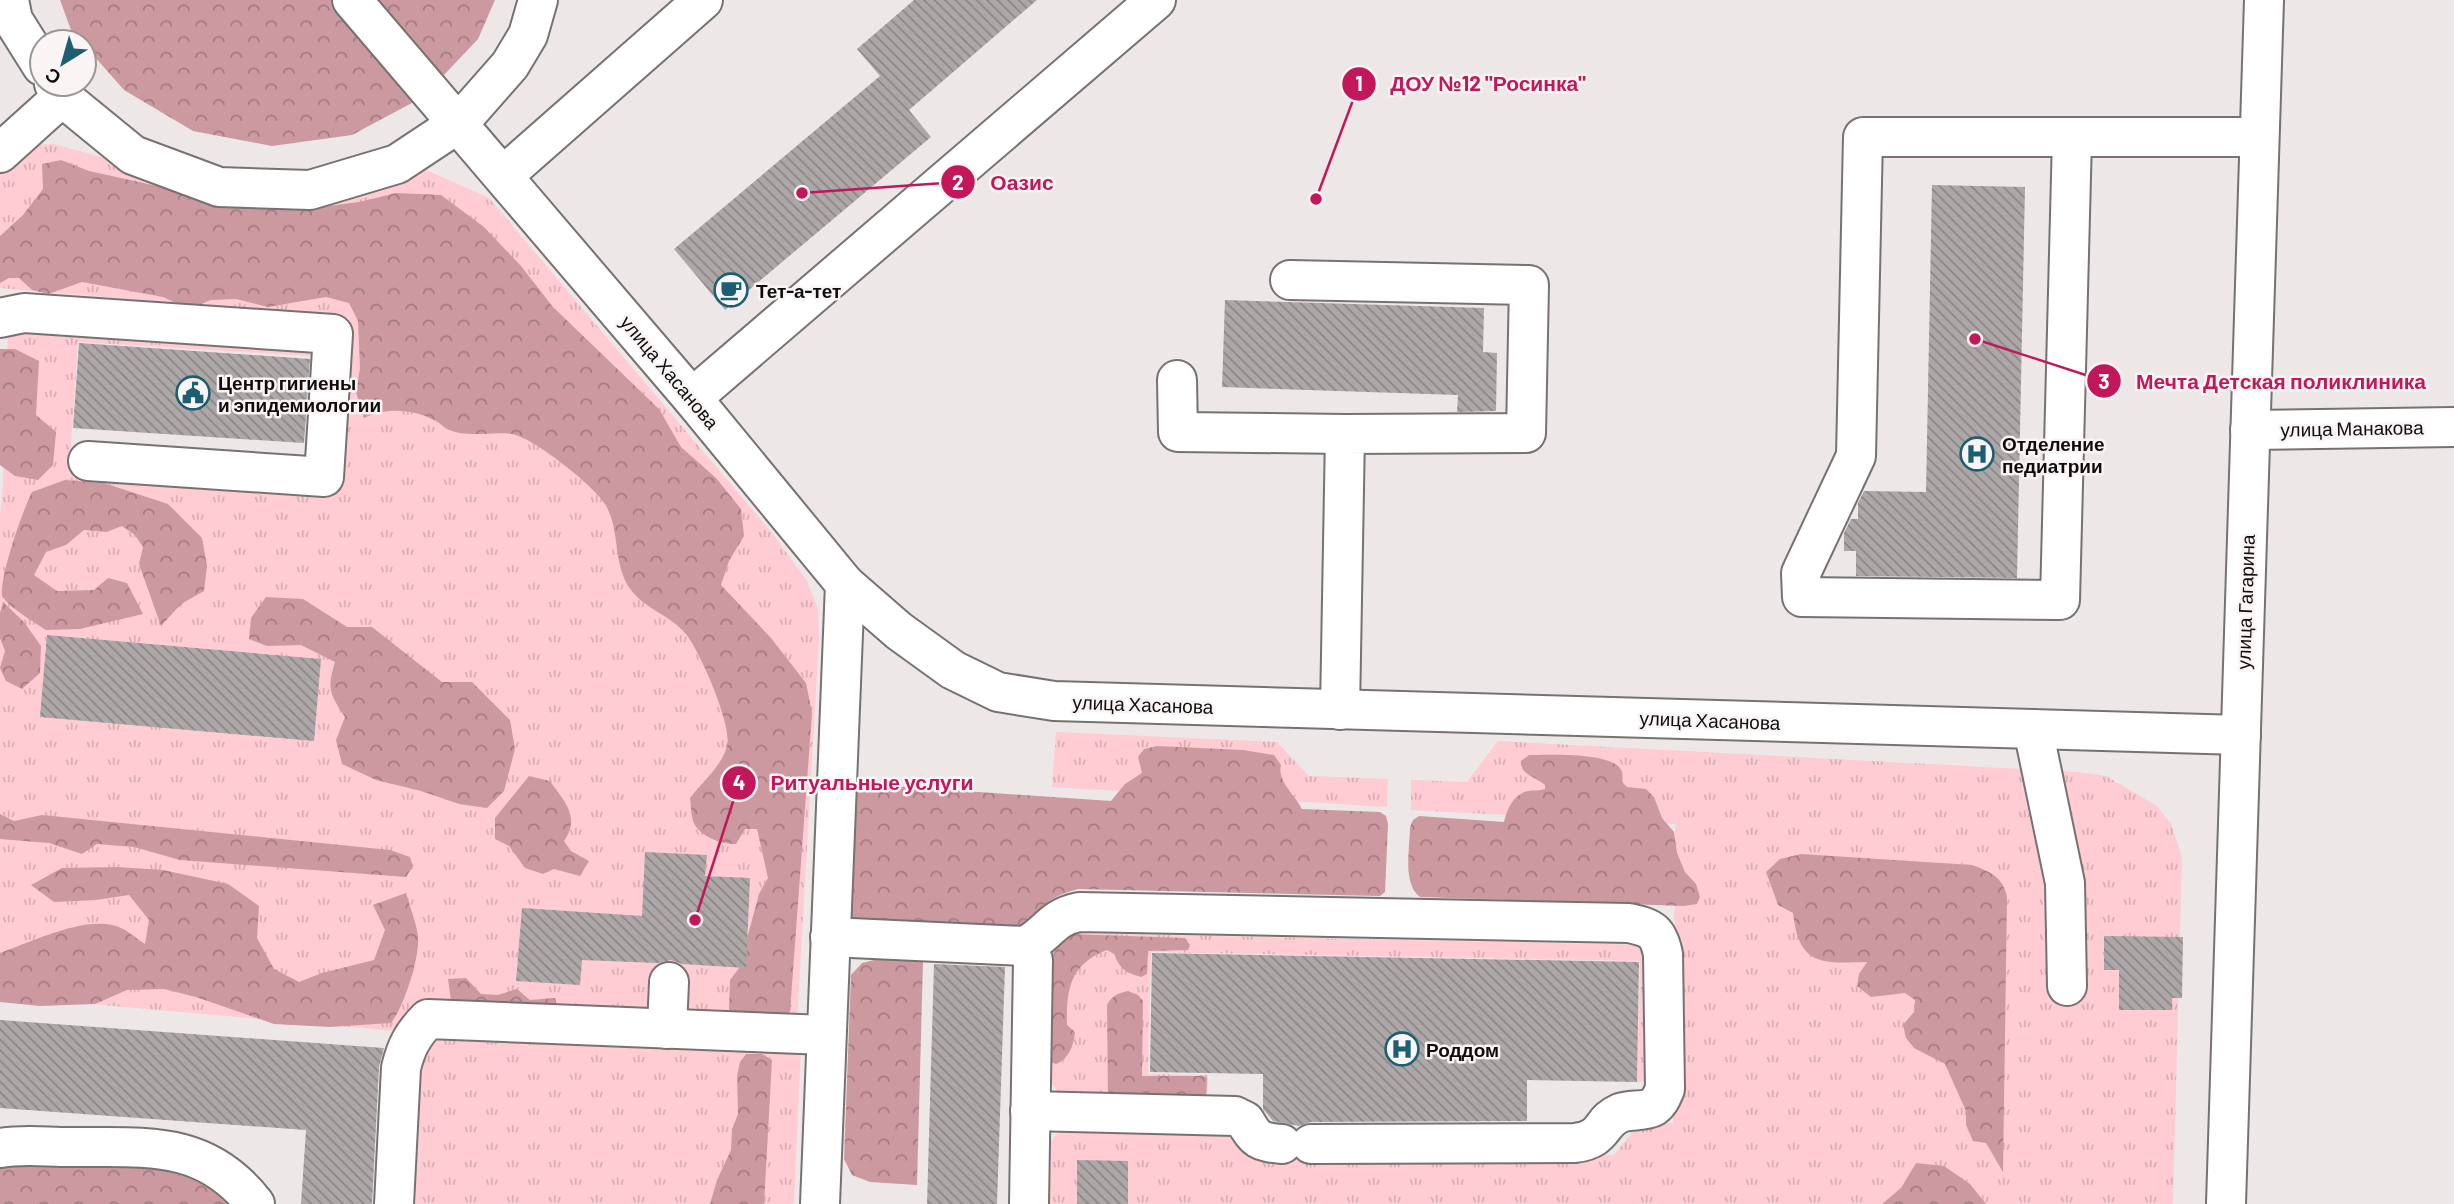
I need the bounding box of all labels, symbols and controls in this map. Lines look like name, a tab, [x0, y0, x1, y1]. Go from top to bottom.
north arrow	[28, 28, 98, 98]
text: С	[40, 63, 65, 90]
callout: ДОУ №12 "Росинка"	[1341, 63, 1600, 105]
text: 1	[1355, 70, 1363, 95]
text: ДОУ №12 "Росинка"	[1390, 70, 1586, 95]
callout: Оазис	[941, 161, 1067, 203]
text: 2	[952, 169, 964, 194]
text: Оазис	[990, 169, 1054, 194]
cafe icon: Тет-а-тет	[712, 271, 750, 309]
place label: Тет-а-тет	[756, 279, 841, 302]
street label: улица Хасанова	[616, 311, 724, 434]
callout: Мечта Детская поликлиника	[2087, 360, 2440, 402]
text: 3	[2098, 368, 2110, 393]
text: Мечта Детская поликлиника	[2136, 368, 2426, 393]
place label: Центр гигиены и эпидемиологии	[218, 371, 381, 416]
public building icon: Центр гигиены и эпидемиологии	[174, 374, 212, 412]
street label: улица Манакова	[2280, 415, 2424, 441]
place label: Отделение педиатрии	[2002, 432, 2105, 477]
hospital icon: Отделение педиатрии	[1958, 435, 1996, 473]
street label: улица Гагарина	[2231, 534, 2259, 670]
street label: улица Хасанова	[1072, 690, 1214, 718]
street label: улица Хасанова	[1639, 706, 1781, 734]
callout: Ритуальные услуги	[722, 762, 987, 804]
text: 4	[733, 769, 745, 794]
text: Ритуальные услуги	[771, 769, 973, 794]
hospital icon: Роддом	[1383, 1030, 1421, 1068]
place label: Роддом	[1426, 1038, 1499, 1061]

